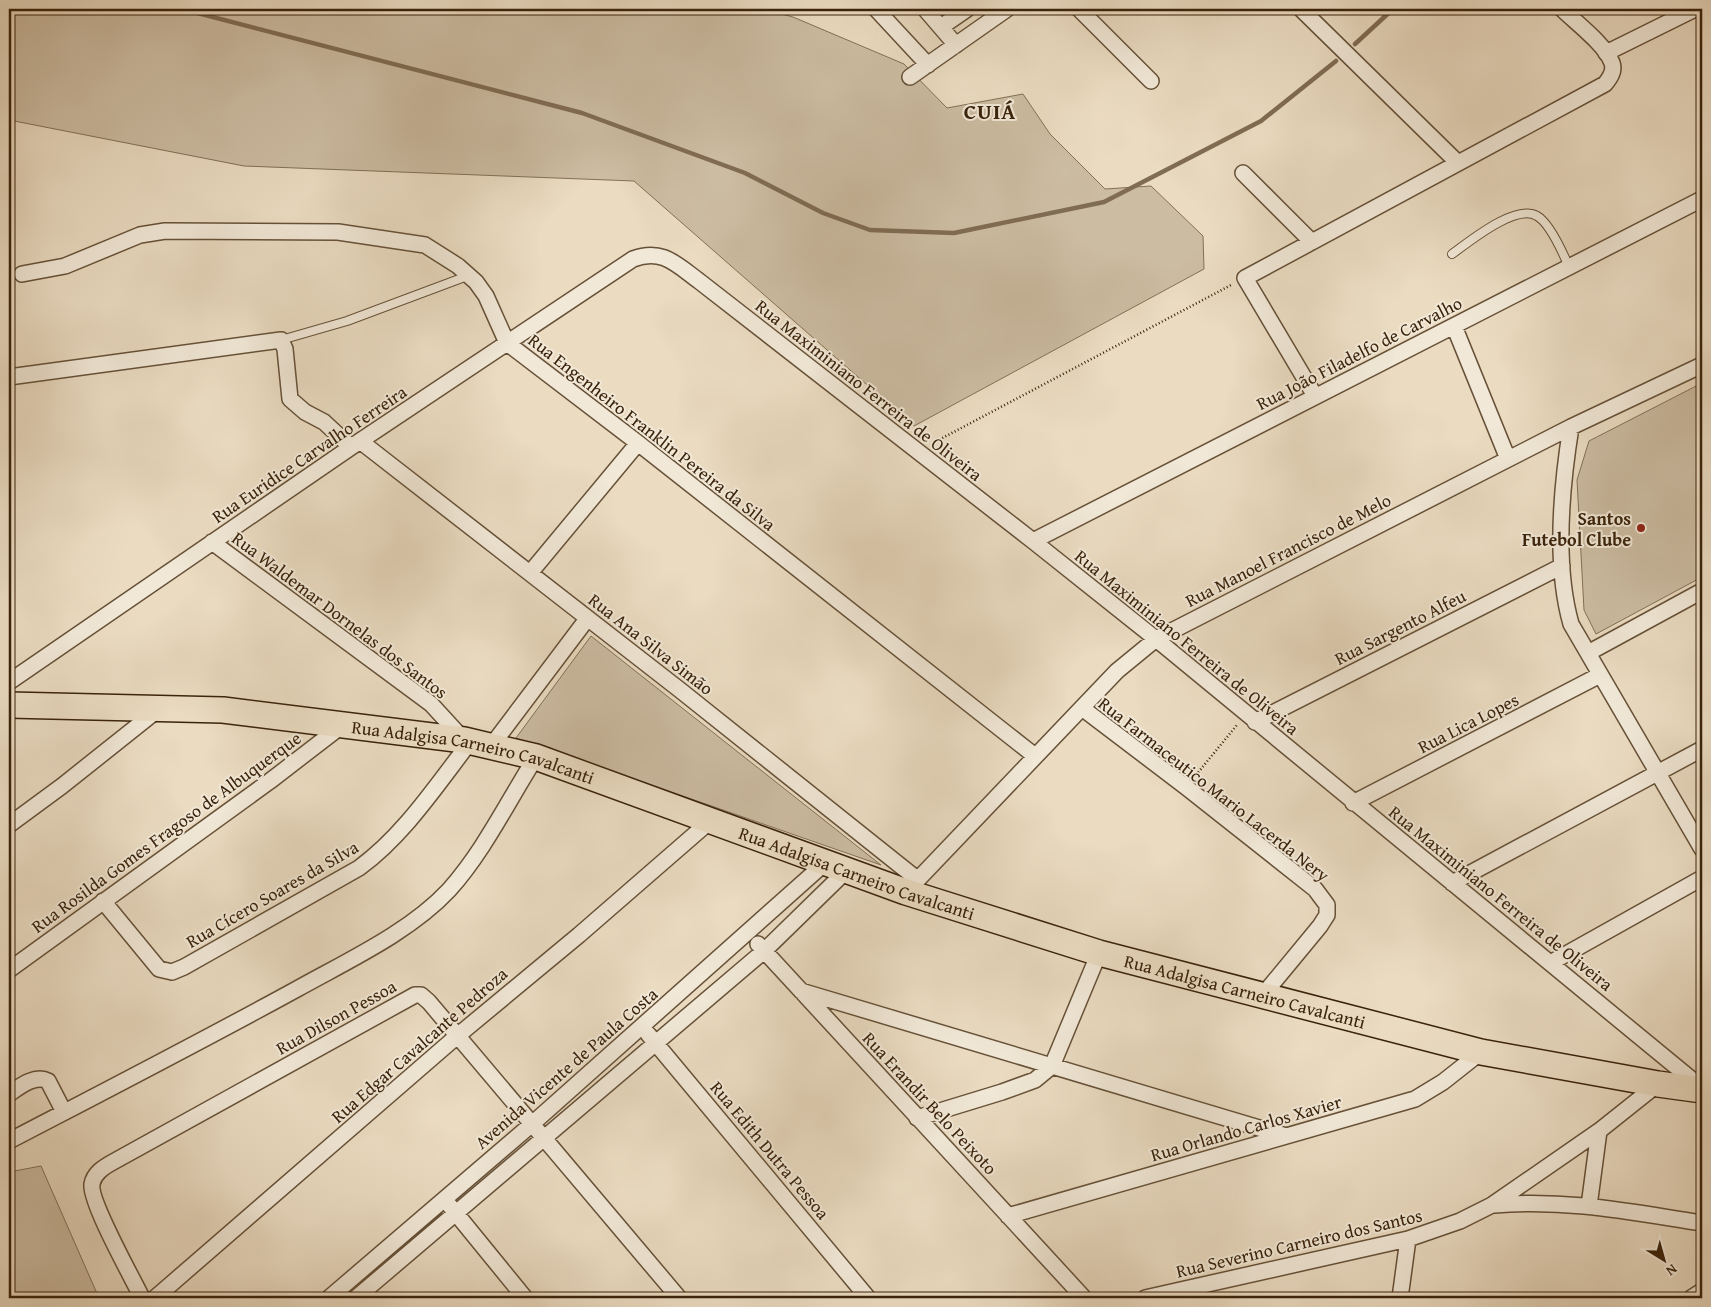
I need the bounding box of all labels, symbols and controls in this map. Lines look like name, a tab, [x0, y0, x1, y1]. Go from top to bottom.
district label: CUIÁ	[964, 95, 1016, 127]
street label: Rua João Filadelfo de Carvalho	[1251, 289, 1467, 417]
street label: Rua Maximiniano Ferreira de Oliveira	[750, 293, 989, 488]
street label: Rua Engenheiro Franklin Pereira da Silva	[522, 327, 782, 538]
street label: Rua Euridice Carvalho Ferreira	[206, 378, 412, 530]
street label: Rua Manoel Francisco de Melo	[1180, 486, 1396, 614]
place label: Santos Futebol Clube	[1522, 505, 1631, 553]
marker: Santos Futebol Clube	[1635, 522, 1647, 534]
street label: Rua Waldemar Dornelas dos Santos	[226, 525, 454, 705]
street label: Rua Maximiniano Ferreira de Oliveira	[1069, 543, 1305, 741]
street label: Rua Sargento Alfeu	[1330, 582, 1471, 672]
street label: Rua Ana Silva Simão	[583, 586, 719, 702]
street label: Rua Lica Lopes	[1413, 686, 1523, 760]
street label: Rua Farmaceutico Mario Lacerda Nery	[1093, 690, 1335, 888]
street label: Rua Adalgisa Carneiro Cavalcanti	[350, 713, 598, 791]
street label: Rua Rosilda Gomes Fragoso de Albuquerque	[25, 725, 307, 939]
street label: Rua Maximiniano Ferreira de Oliveira	[1383, 799, 1619, 997]
street label: Rua Adalgisa Carneiro Cavalcanti	[735, 819, 978, 926]
street label: Rua Cícero Soares da Silva	[181, 833, 364, 955]
street label: Rua Adalgisa Carneiro Cavalcanti	[1121, 947, 1369, 1035]
street label: Rua Edgar Cavalcante Pedroza	[325, 960, 514, 1129]
street label: Rua Dilson Pessoa	[271, 972, 402, 1061]
street label: Avenida Vicente de Paula Costa	[469, 980, 664, 1155]
street label: Rua Erandir Belo Peixoto	[856, 1025, 1004, 1181]
street label: Rua Edith Dutra Pessoa	[704, 1075, 836, 1226]
street label: Rua Orlando Carlos Xavier	[1147, 1088, 1345, 1168]
street label: Rua Severino Carneiro dos Santos	[1173, 1201, 1425, 1285]
north arrow	[1638, 1234, 1688, 1284]
text: N	[1662, 1260, 1682, 1282]

